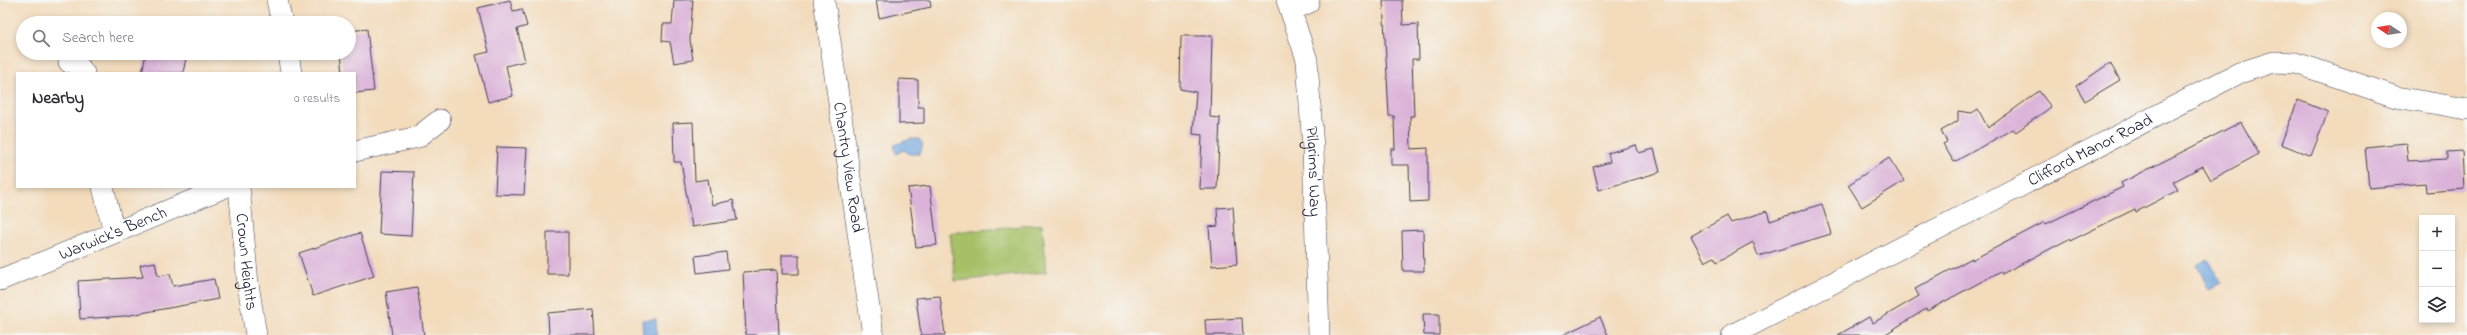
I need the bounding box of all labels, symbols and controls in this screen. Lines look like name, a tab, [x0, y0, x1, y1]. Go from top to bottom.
north arrow	[2371, 12, 2407, 48]
search box	[16, 16, 356, 60]
icon: search	[30, 27, 52, 49]
text: Search here	[62, 27, 134, 49]
text: Nearby	[32, 86, 84, 111]
text: 0 results	[294, 89, 340, 108]
street label: Chantry View Road	[827, 100, 870, 235]
street label: Clifford Manor Road	[2023, 107, 2157, 193]
street label: Pilgrims' Way	[1298, 126, 1328, 217]
street label: Warwick's Bench	[55, 200, 171, 267]
street label: Crown Heights	[229, 212, 264, 312]
map controls	[2419, 215, 2455, 323]
button: +	[2419, 215, 2455, 251]
button: −	[2419, 251, 2455, 287]
button: layers	[2419, 287, 2455, 323]

